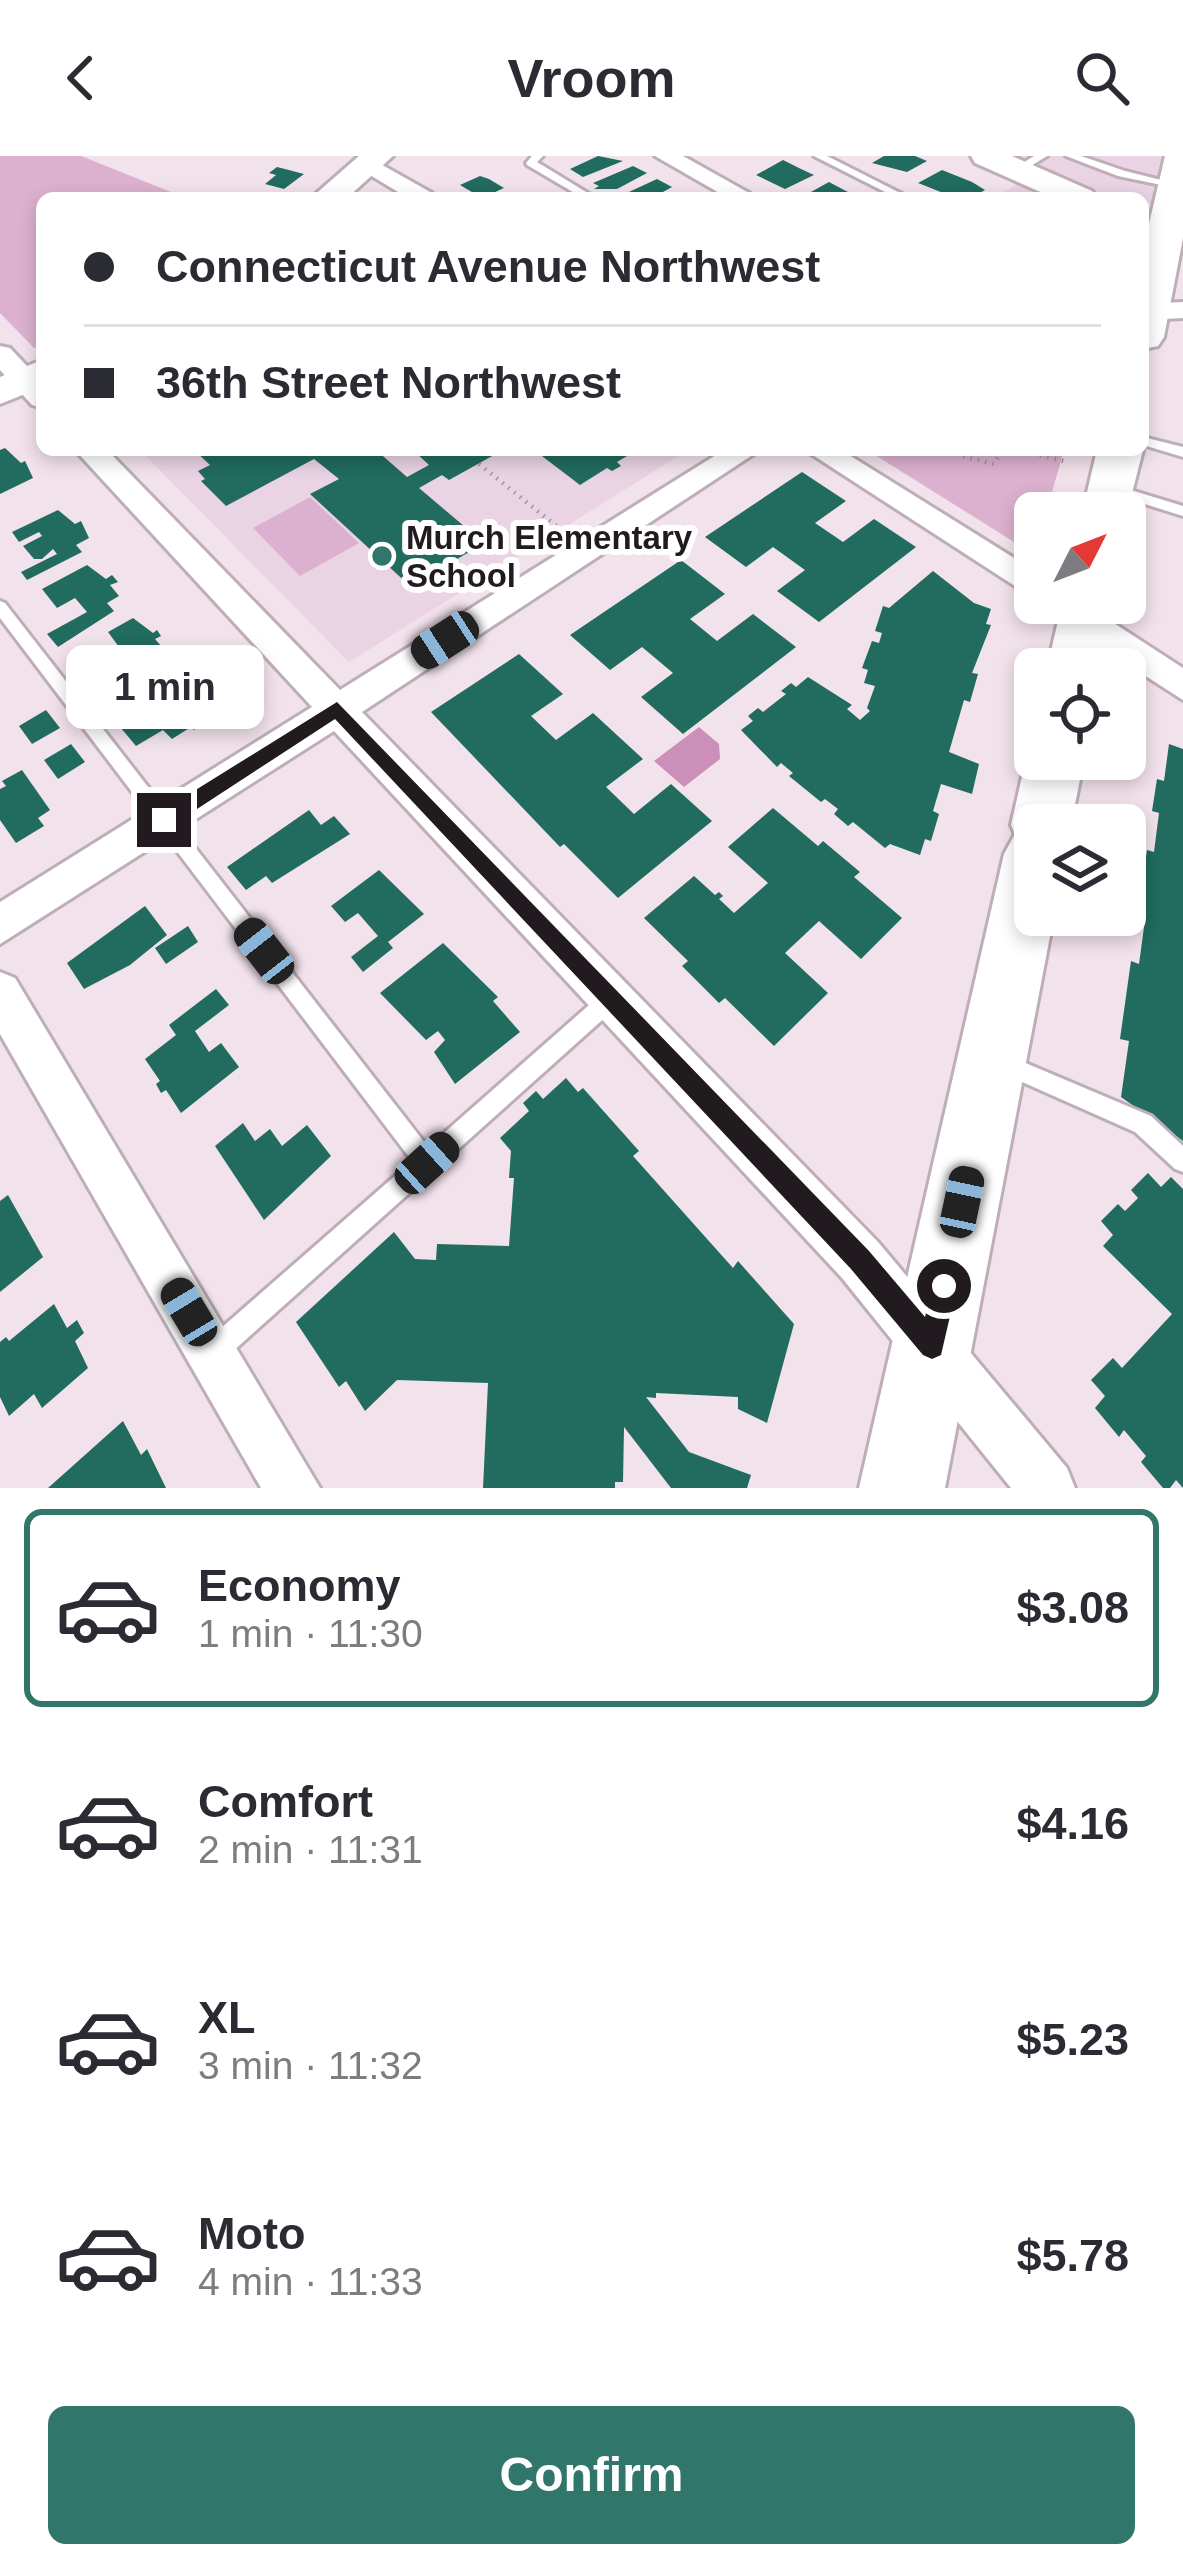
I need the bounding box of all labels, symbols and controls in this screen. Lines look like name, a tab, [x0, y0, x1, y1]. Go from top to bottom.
icon: back	[48, 45, 114, 111]
icon: search	[1069, 45, 1135, 111]
text: Vroom	[507, 48, 676, 108]
text: Connecticut Avenue Northwest	[156, 241, 820, 292]
text: 36th Street Northwest	[156, 357, 621, 408]
north arrow	[1014, 492, 1146, 624]
map controls	[1014, 492, 1146, 936]
place label: Murch Elementary School	[406, 519, 693, 594]
marker: Murch Elementary School	[369, 543, 395, 569]
car	[405, 605, 485, 675]
callout: 1 min	[65, 646, 263, 730]
button: locate	[1014, 648, 1146, 780]
text: 1 min	[114, 665, 216, 708]
route end	[137, 793, 191, 847]
button: layers	[1014, 804, 1146, 936]
car	[228, 912, 300, 990]
car	[388, 1126, 466, 1200]
car	[937, 1163, 987, 1241]
route start	[917, 1259, 971, 1313]
car	[155, 1272, 223, 1352]
icon: car	[54, 1554, 162, 1662]
text: Economy	[198, 1560, 401, 1611]
text: $3.08	[1016, 1582, 1129, 1633]
text: 1 min · 11:30	[198, 1612, 423, 1655]
icon: car	[54, 1770, 162, 1878]
text: Comfort	[198, 1776, 373, 1827]
text: $4.16	[1016, 1798, 1129, 1849]
text: 2 min · 11:31	[198, 1828, 423, 1871]
icon: car	[54, 1986, 162, 2094]
text: XL	[198, 1992, 256, 2043]
text: $5.23	[1016, 2014, 1129, 2065]
text: 3 min · 11:32	[198, 2044, 423, 2087]
icon: car	[54, 2202, 162, 2310]
text: Moto	[198, 2208, 305, 2259]
text: $5.78	[1016, 2230, 1129, 2281]
text: 4 min · 11:33	[198, 2260, 423, 2303]
button: Confirm	[48, 2406, 1135, 2544]

